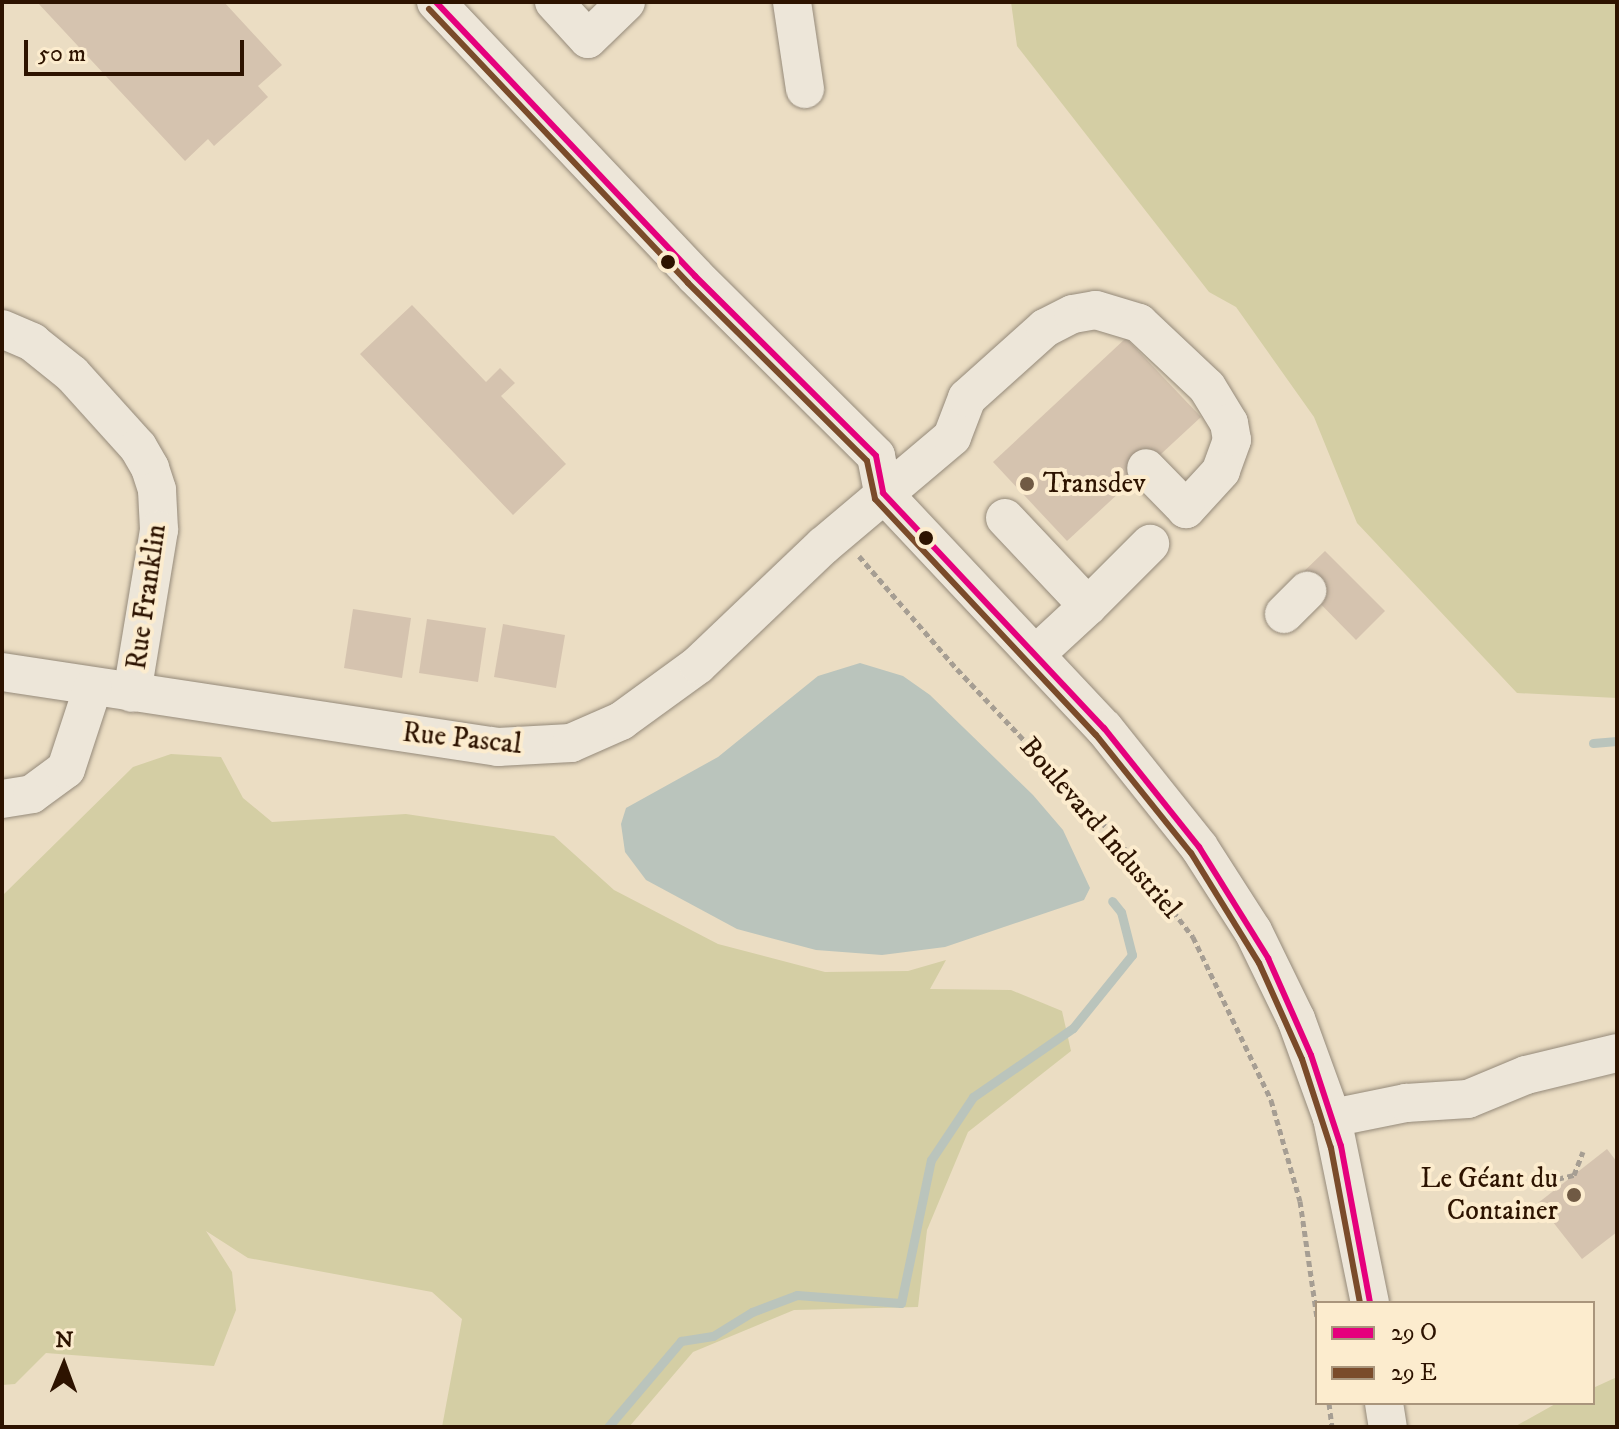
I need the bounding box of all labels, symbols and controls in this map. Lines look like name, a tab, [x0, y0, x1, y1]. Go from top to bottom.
scale bar	[28, 24, 248, 74]
text: 50 m	[38, 39, 86, 69]
unlabelled marker	[660, 254, 676, 270]
place label: Transdev	[1043, 467, 1146, 501]
marker: Transdev	[1018, 475, 1036, 493]
street label: Rue Franklin	[120, 522, 174, 672]
unlabelled marker	[918, 530, 934, 546]
street label: Rue Pascal	[401, 716, 523, 762]
street label: Boulevard Industriel	[1012, 731, 1188, 925]
place label: Le Géant du Container	[1420, 1162, 1558, 1228]
marker: Le Géant du Container	[1565, 1186, 1583, 1204]
legend	[1315, 1301, 1595, 1405]
text: 29 O	[1391, 1318, 1437, 1348]
north arrow	[24, 1325, 104, 1405]
text: N	[55, 1327, 74, 1354]
text: 29 E	[1391, 1358, 1437, 1388]

